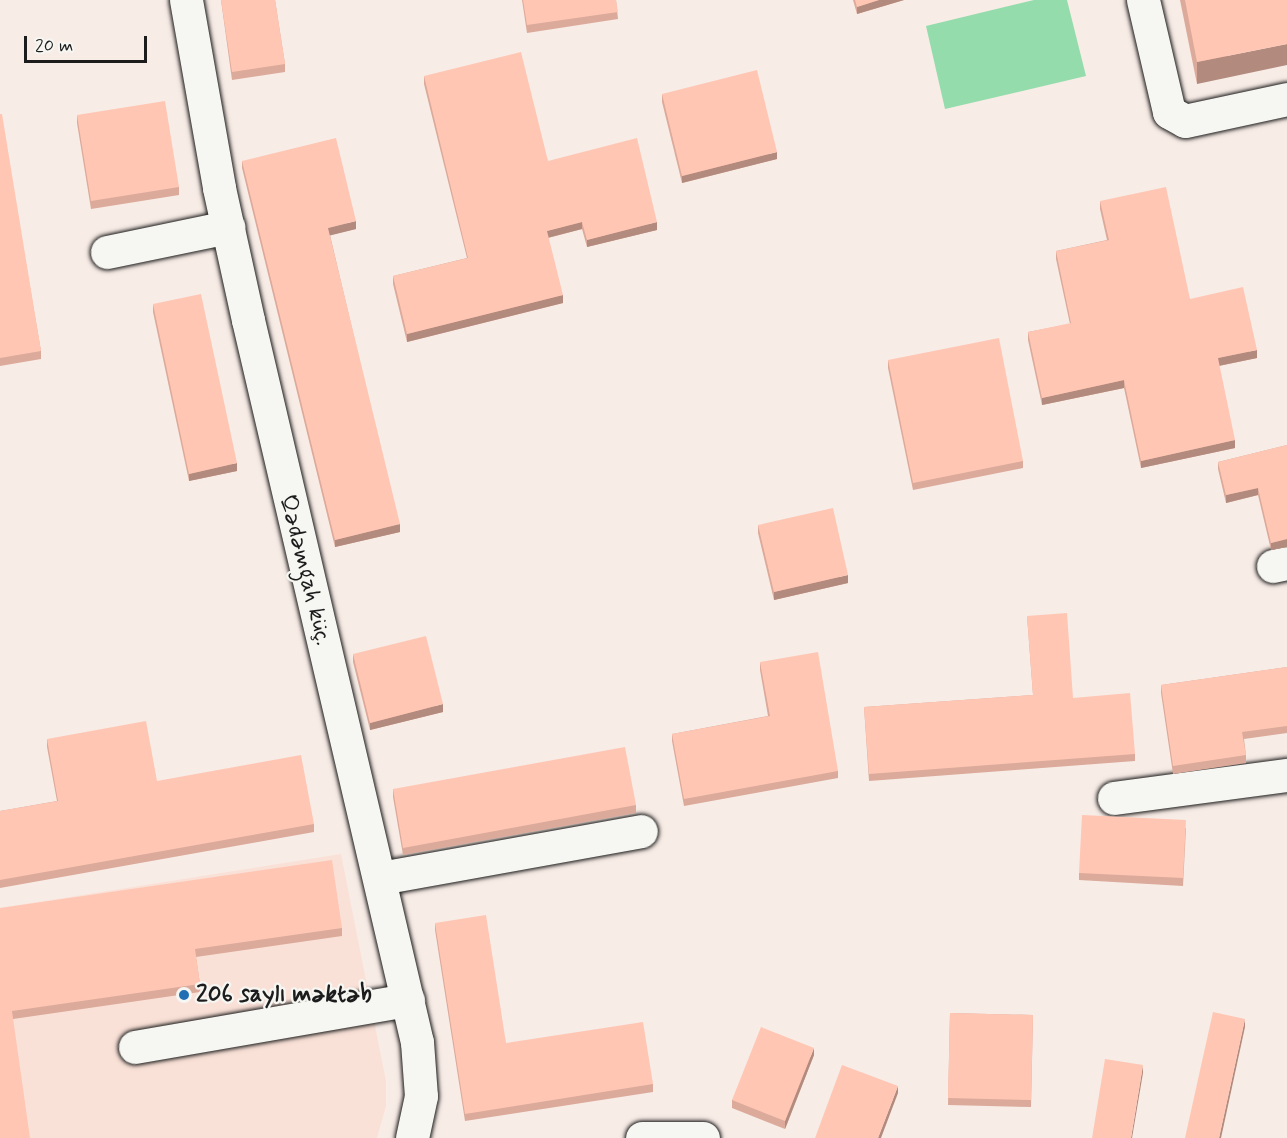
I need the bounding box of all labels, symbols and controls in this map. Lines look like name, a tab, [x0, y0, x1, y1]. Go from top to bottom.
scale bar	[27, 24, 150, 62]
text: 20 m	[35, 34, 73, 58]
street label: Qədəmgah küç.	[272, 492, 338, 648]
place label: 206 saylı məktəb	[196, 981, 372, 1009]
marker: 206 saylı məktəb	[177, 988, 191, 1002]

